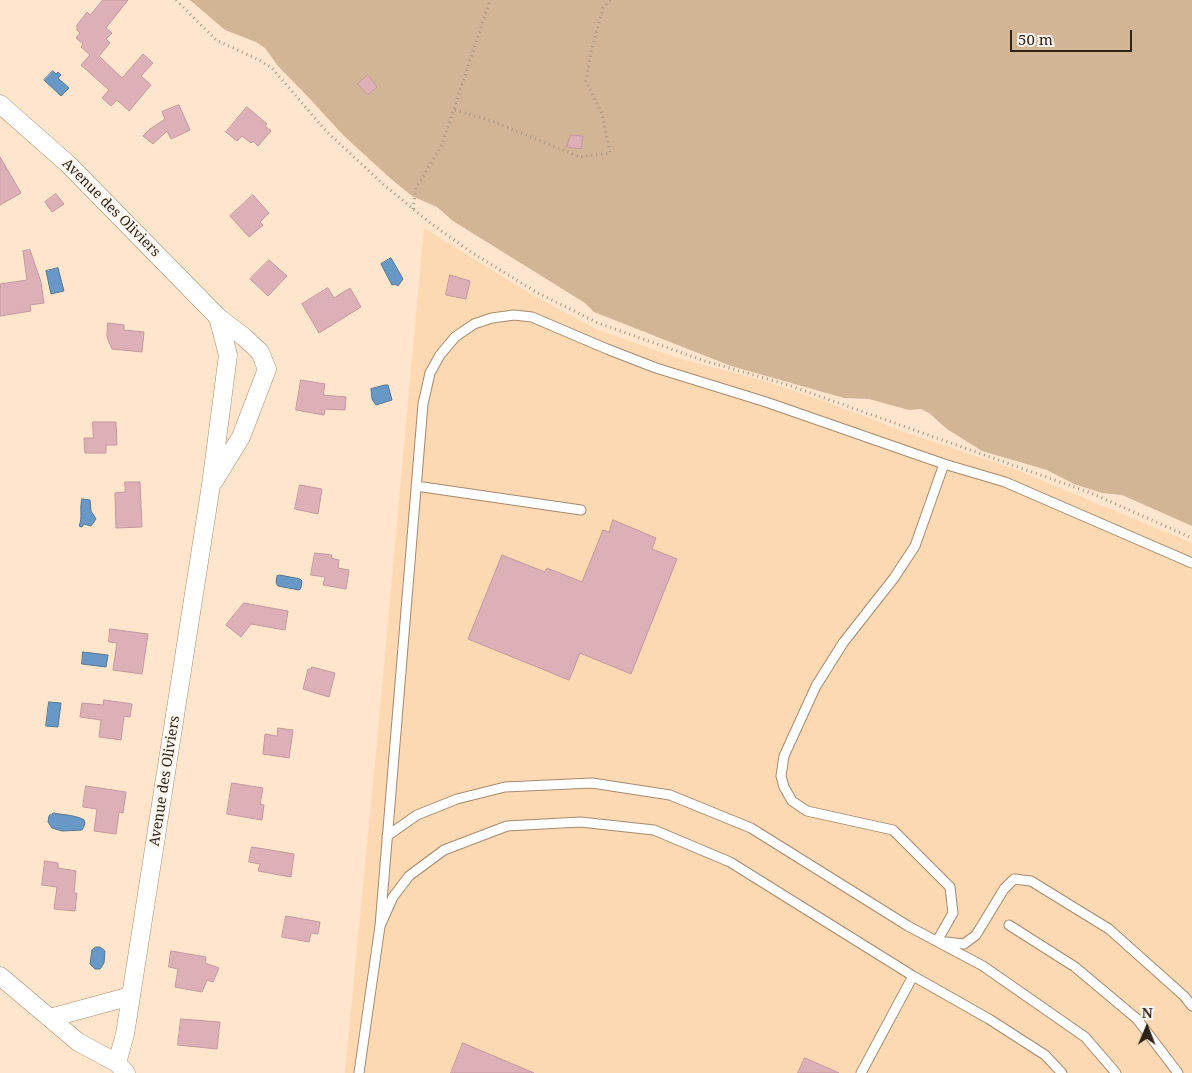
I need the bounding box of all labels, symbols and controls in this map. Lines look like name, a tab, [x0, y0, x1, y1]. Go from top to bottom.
scale bar	[1012, 20, 1134, 52]
text: 50 m	[1018, 29, 1053, 49]
street label: Avenue des Oliviers	[58, 155, 164, 261]
street label: Avenue des Oliviers	[146, 715, 184, 847]
north arrow	[1122, 1003, 1172, 1053]
text: N	[1142, 1003, 1153, 1022]

